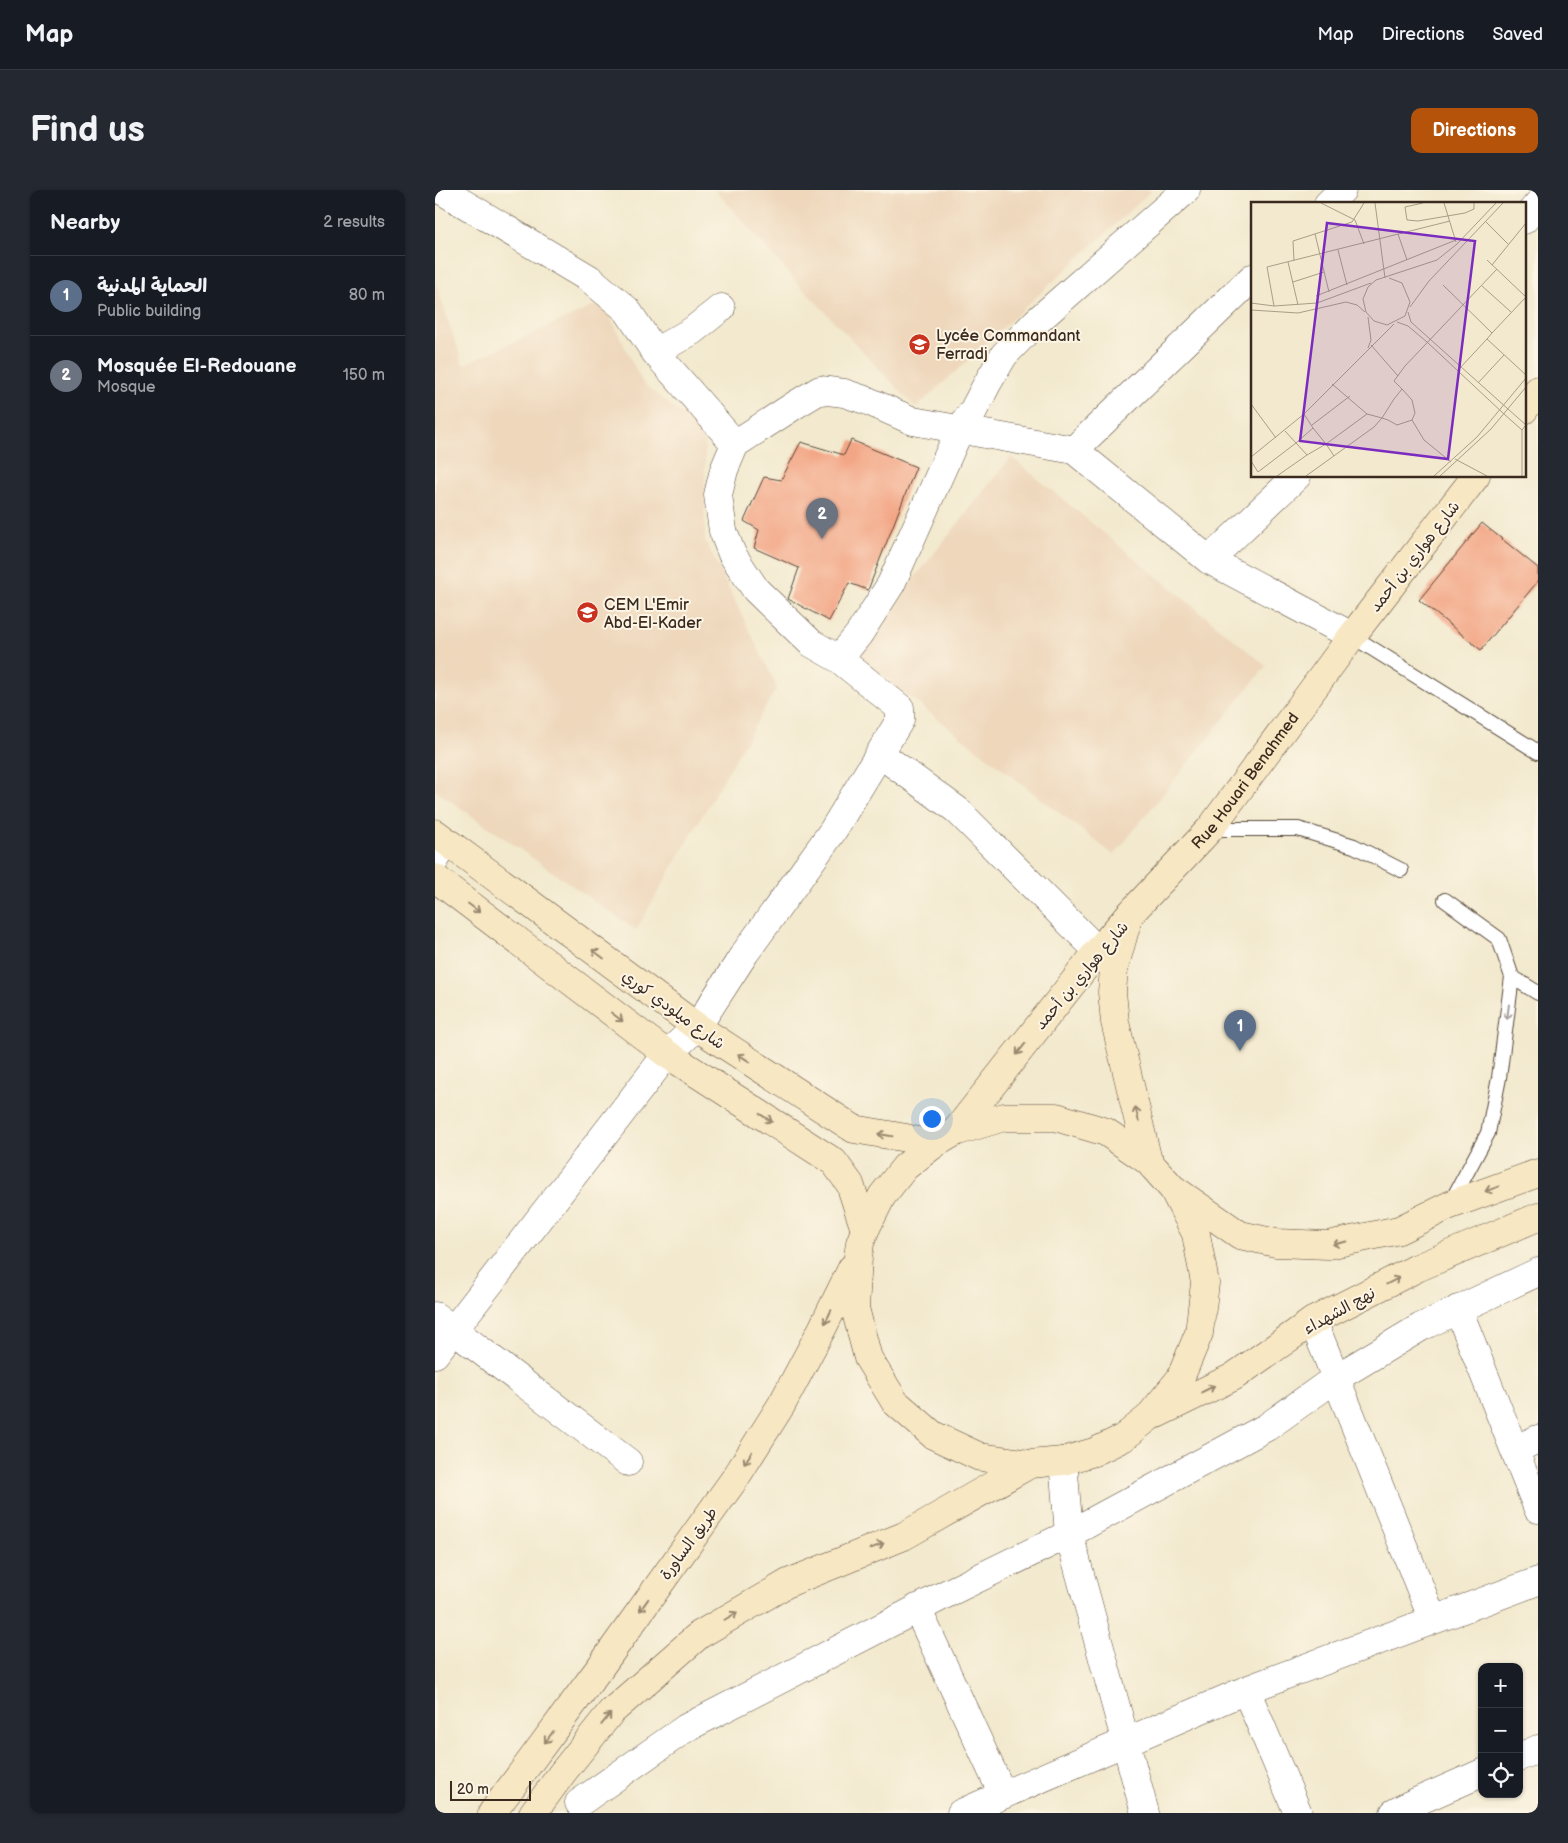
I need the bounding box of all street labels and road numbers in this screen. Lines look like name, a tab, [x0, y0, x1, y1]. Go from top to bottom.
street label: شارع هواري بن أحمد	[1366, 498, 1465, 617]
street label: Rue Houari Benahmed	[1188, 709, 1303, 854]
street label: شارع هواري بن أحمد	[1031, 918, 1134, 1035]
street label: شارع ميلودي كوري	[618, 967, 728, 1055]
street label: نهج الشهداء	[1300, 1284, 1379, 1339]
street label: طريق الساورة	[656, 1504, 722, 1584]

